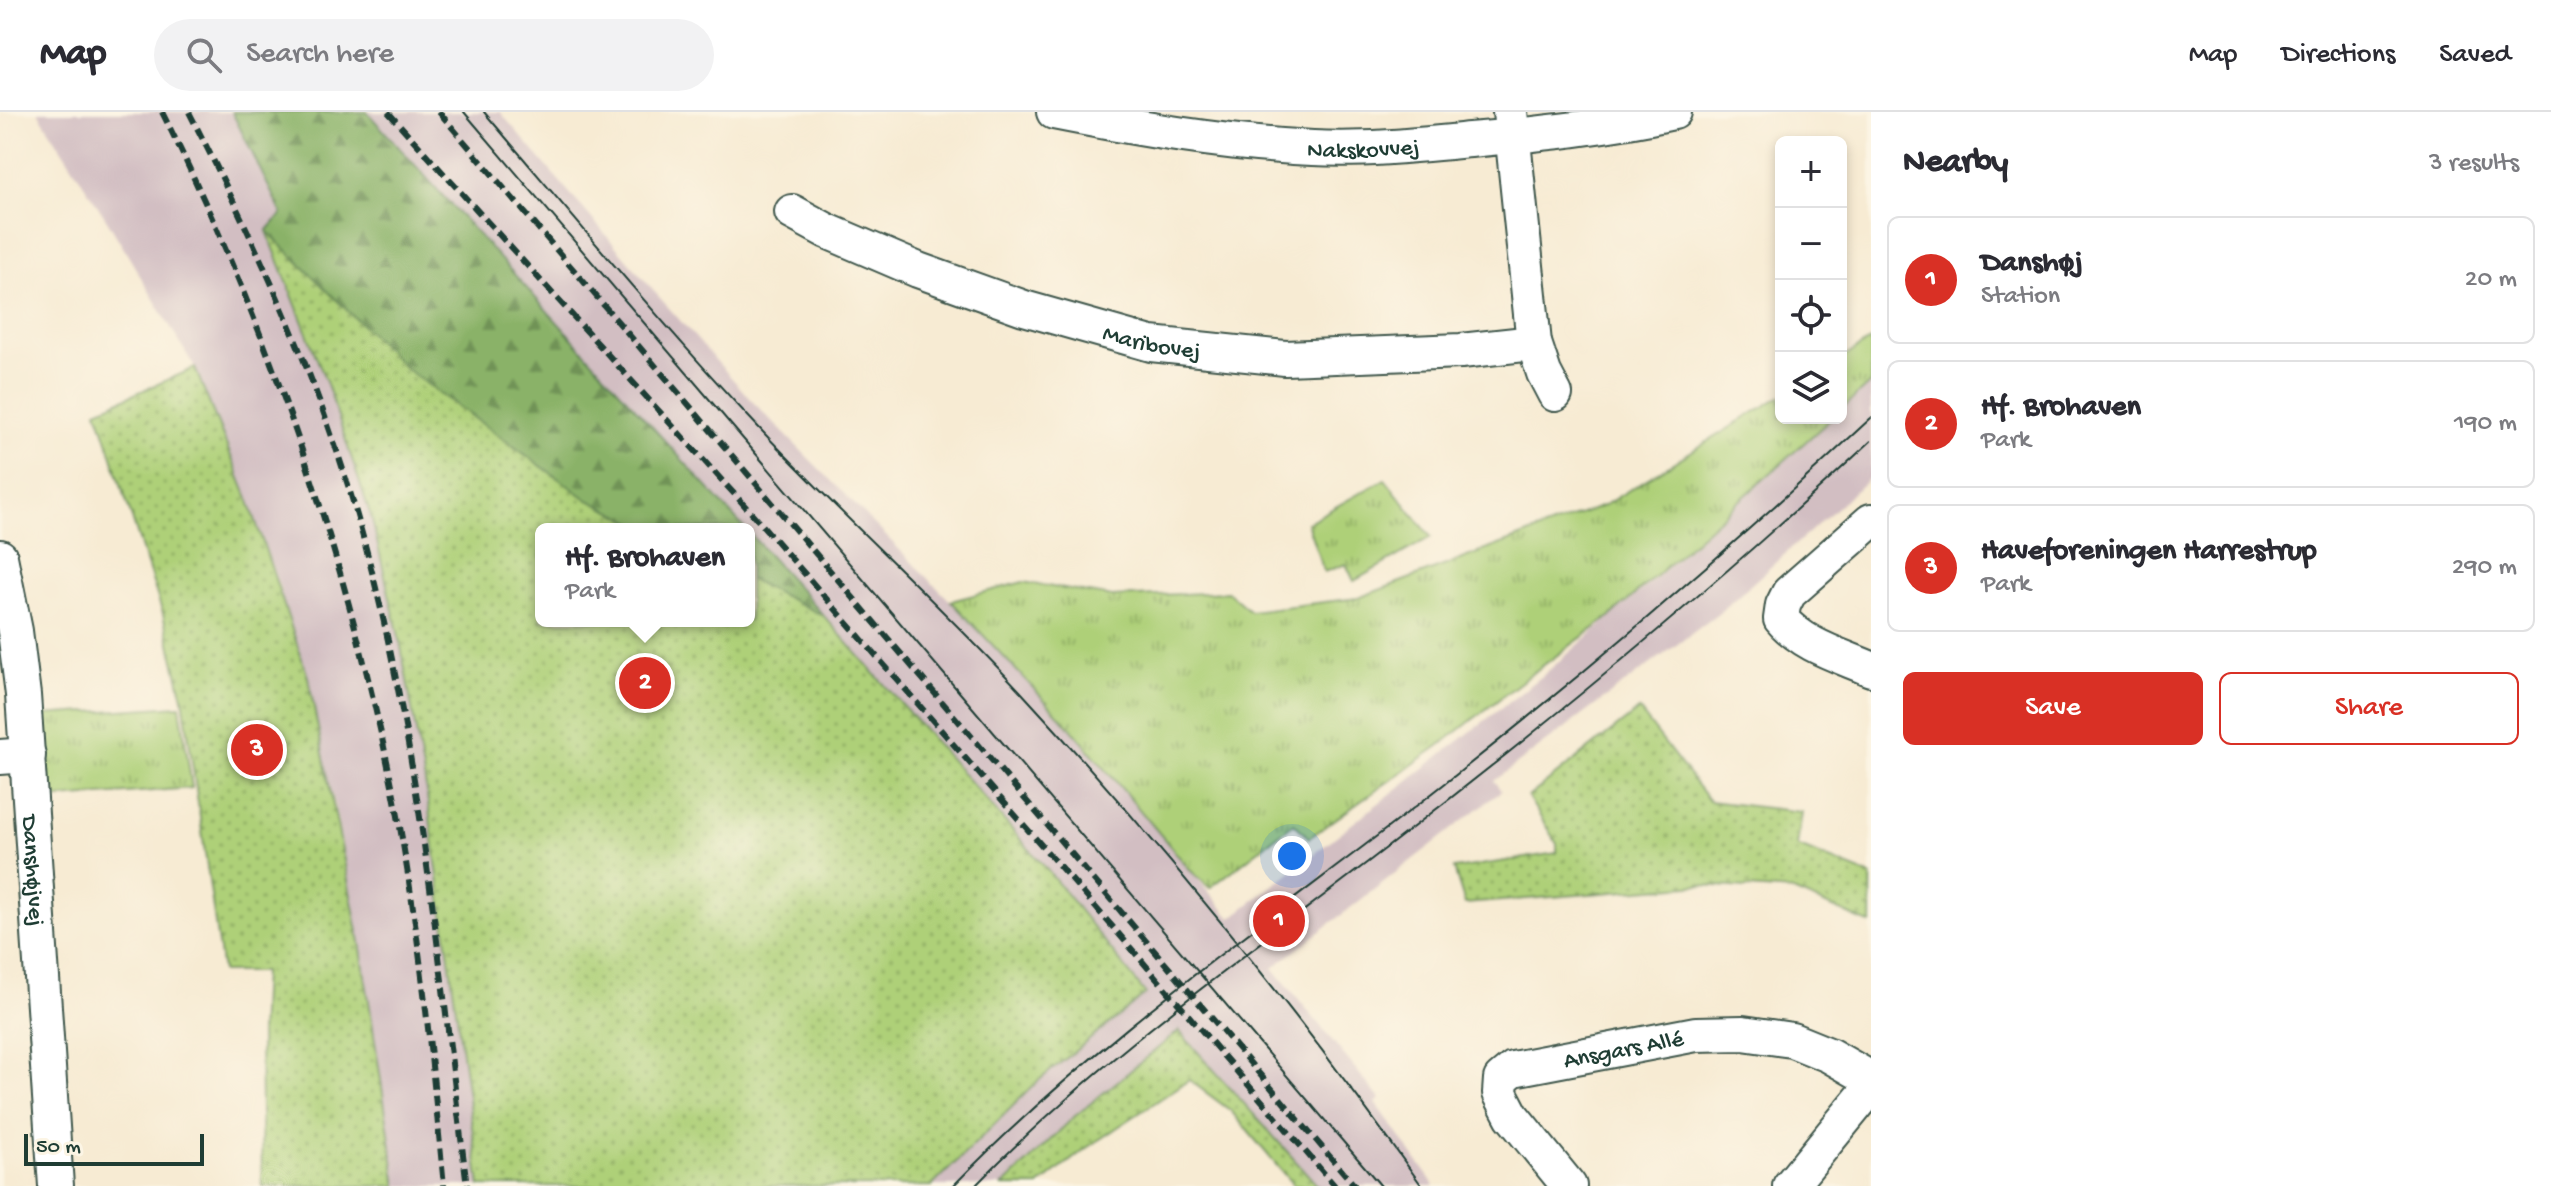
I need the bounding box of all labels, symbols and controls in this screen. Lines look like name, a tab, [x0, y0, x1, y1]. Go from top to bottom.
search box	[154, 19, 714, 91]
text: Map	[40, 33, 106, 77]
icon: search	[182, 33, 226, 77]
text: Search here	[246, 38, 394, 73]
text: Map	[2189, 39, 2237, 72]
text: Directions	[2281, 39, 2395, 72]
text: Saved	[2439, 39, 2511, 72]
street label: Nakskovvej	[1306, 134, 1421, 167]
map controls	[1775, 136, 1847, 424]
button: +	[1775, 136, 1847, 208]
text: Nearby	[1903, 144, 2008, 184]
text: 3 results	[2429, 149, 2519, 180]
button: −	[1775, 208, 1847, 280]
text: Danshøj	[1981, 247, 2083, 282]
text: 1	[1926, 265, 1936, 296]
text: 20 m	[2465, 265, 2517, 296]
button: locate	[1775, 280, 1847, 352]
text: Station	[1981, 282, 2060, 313]
street label: Maribovej	[1099, 320, 1202, 367]
button: layers	[1775, 352, 1847, 424]
text: Hf. Brohaven	[1981, 391, 2141, 426]
text: 2	[1925, 409, 1937, 440]
text: 190 m	[2454, 409, 2517, 440]
text: Park	[1981, 426, 2031, 457]
popup	[535, 523, 755, 627]
text: Haveforeningen Harrestrup	[1981, 535, 2317, 570]
text: Hf. Brohaven	[565, 542, 725, 577]
text: 3	[1924, 553, 1938, 584]
text: 290 m	[2452, 553, 2517, 584]
text: Park	[1981, 570, 2031, 601]
text: Park	[565, 577, 615, 608]
pin: 2	[619, 653, 671, 713]
button: Save	[1903, 672, 2203, 745]
button: Share	[2219, 672, 2519, 745]
pin: 3	[231, 720, 283, 780]
street label: Danshøjvej	[13, 812, 50, 927]
your location	[1272, 836, 1312, 876]
pin: 1	[1253, 891, 1305, 951]
street label: Ansgars Allé	[1561, 1026, 1687, 1077]
scale bar	[24, 1130, 204, 1166]
text: 50 m	[36, 1135, 81, 1161]

